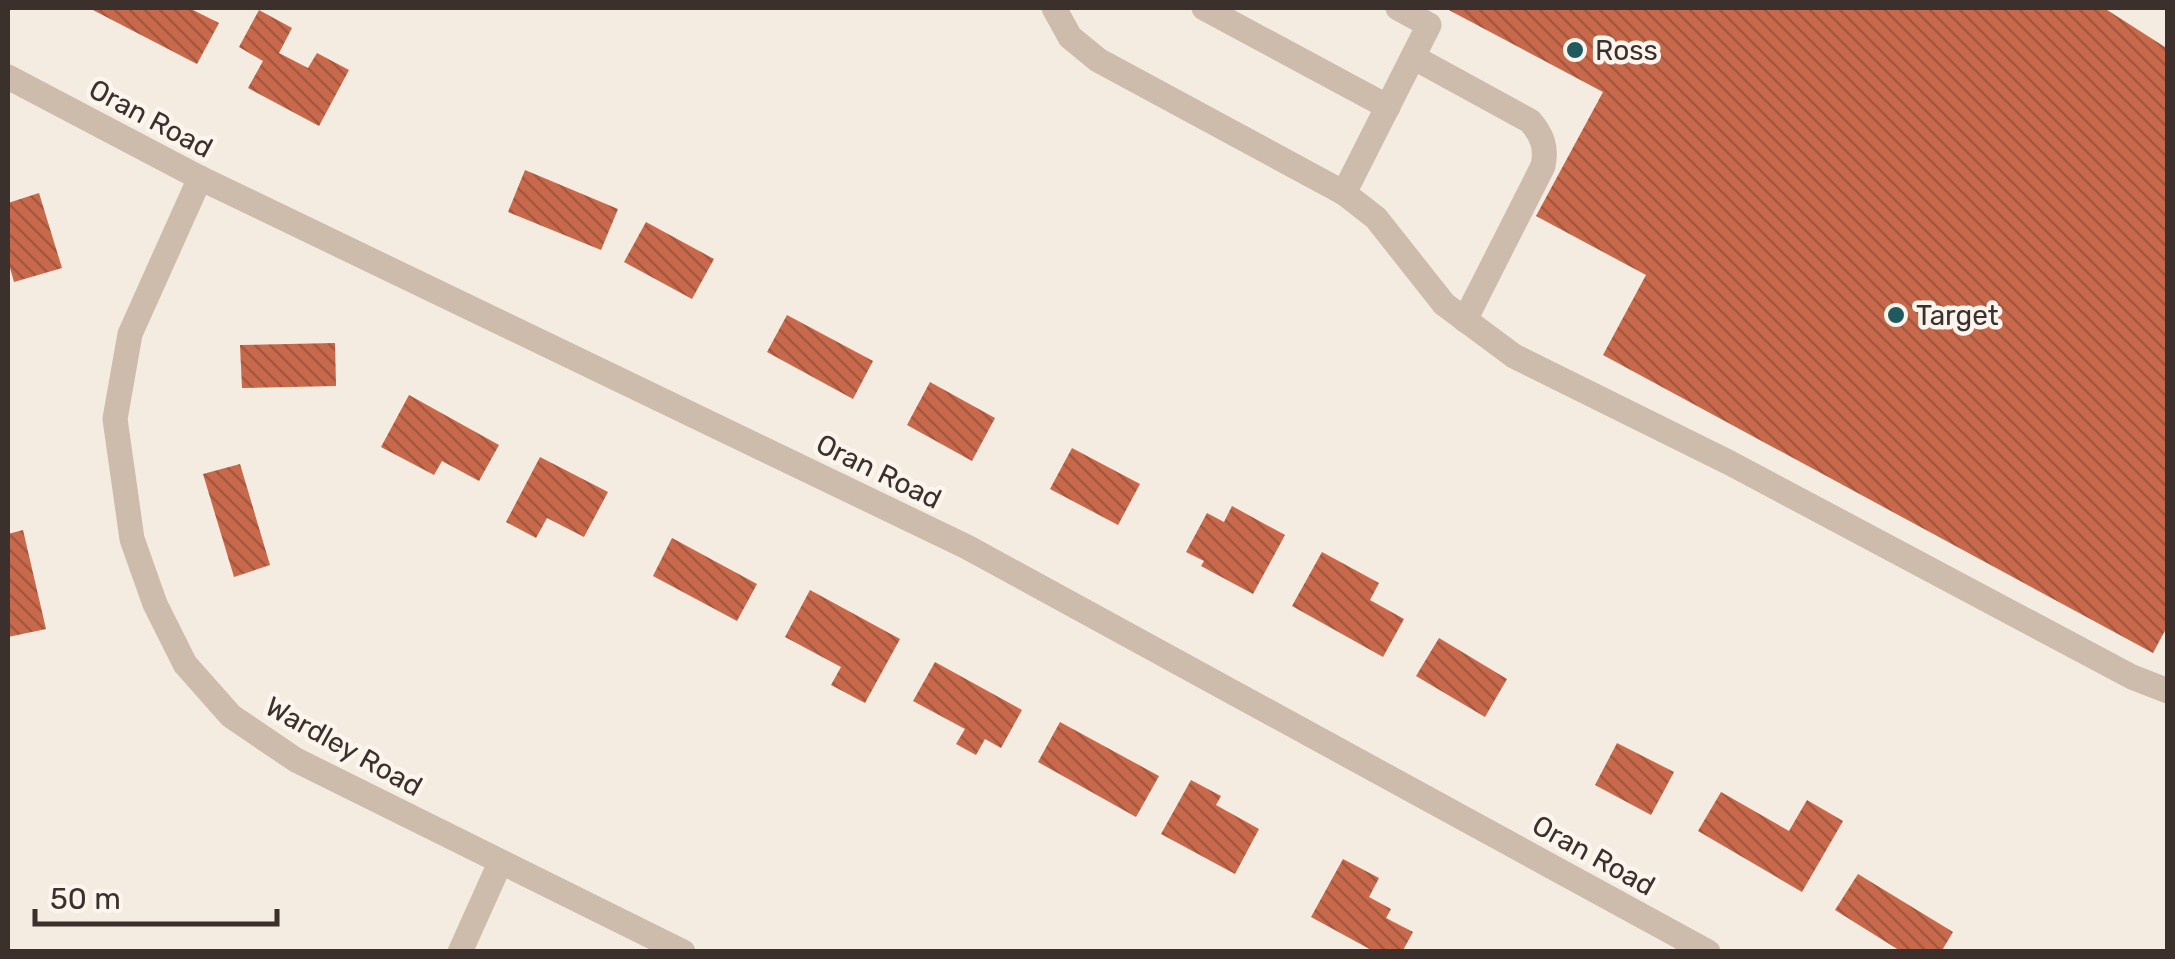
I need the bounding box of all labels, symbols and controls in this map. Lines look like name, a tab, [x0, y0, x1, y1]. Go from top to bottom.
place label: Ross	[1595, 34, 1658, 67]
marker: Ross	[1564, 39, 1586, 61]
street label: Oran Road	[83, 72, 218, 165]
place label: Target	[1916, 299, 1999, 332]
marker: Target	[1885, 304, 1907, 326]
street label: Oran Road	[811, 427, 947, 516]
street label: Wardley Road	[260, 690, 428, 803]
street label: Oran Road	[1527, 808, 1661, 903]
scale bar	[35, 864, 278, 926]
text: 50 m	[50, 881, 121, 917]

